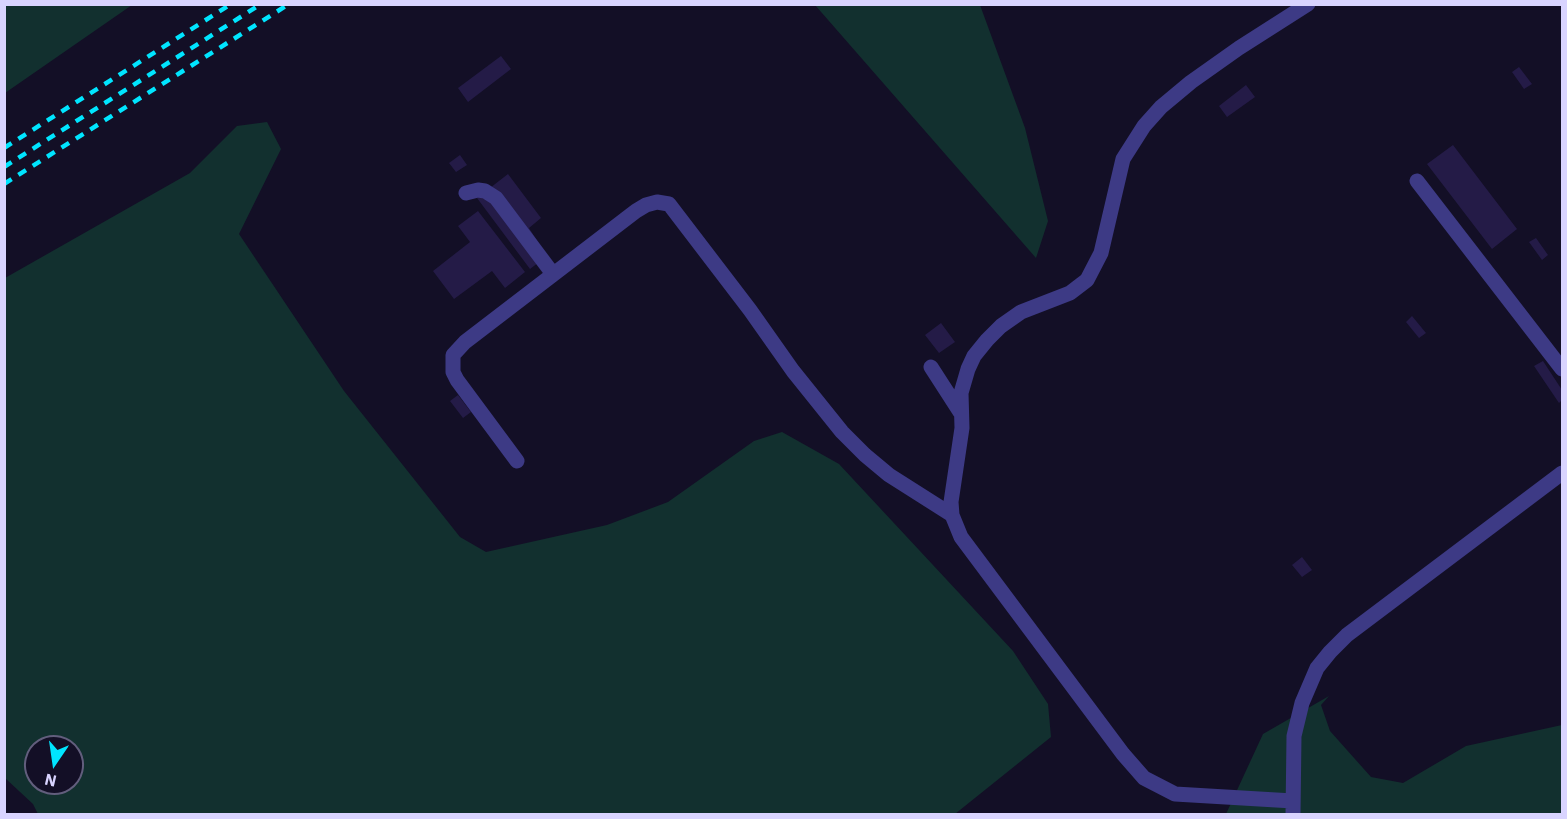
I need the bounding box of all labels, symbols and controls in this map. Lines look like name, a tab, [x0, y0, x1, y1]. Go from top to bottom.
north arrow	[24, 735, 84, 795]
text: N	[43, 770, 58, 792]

